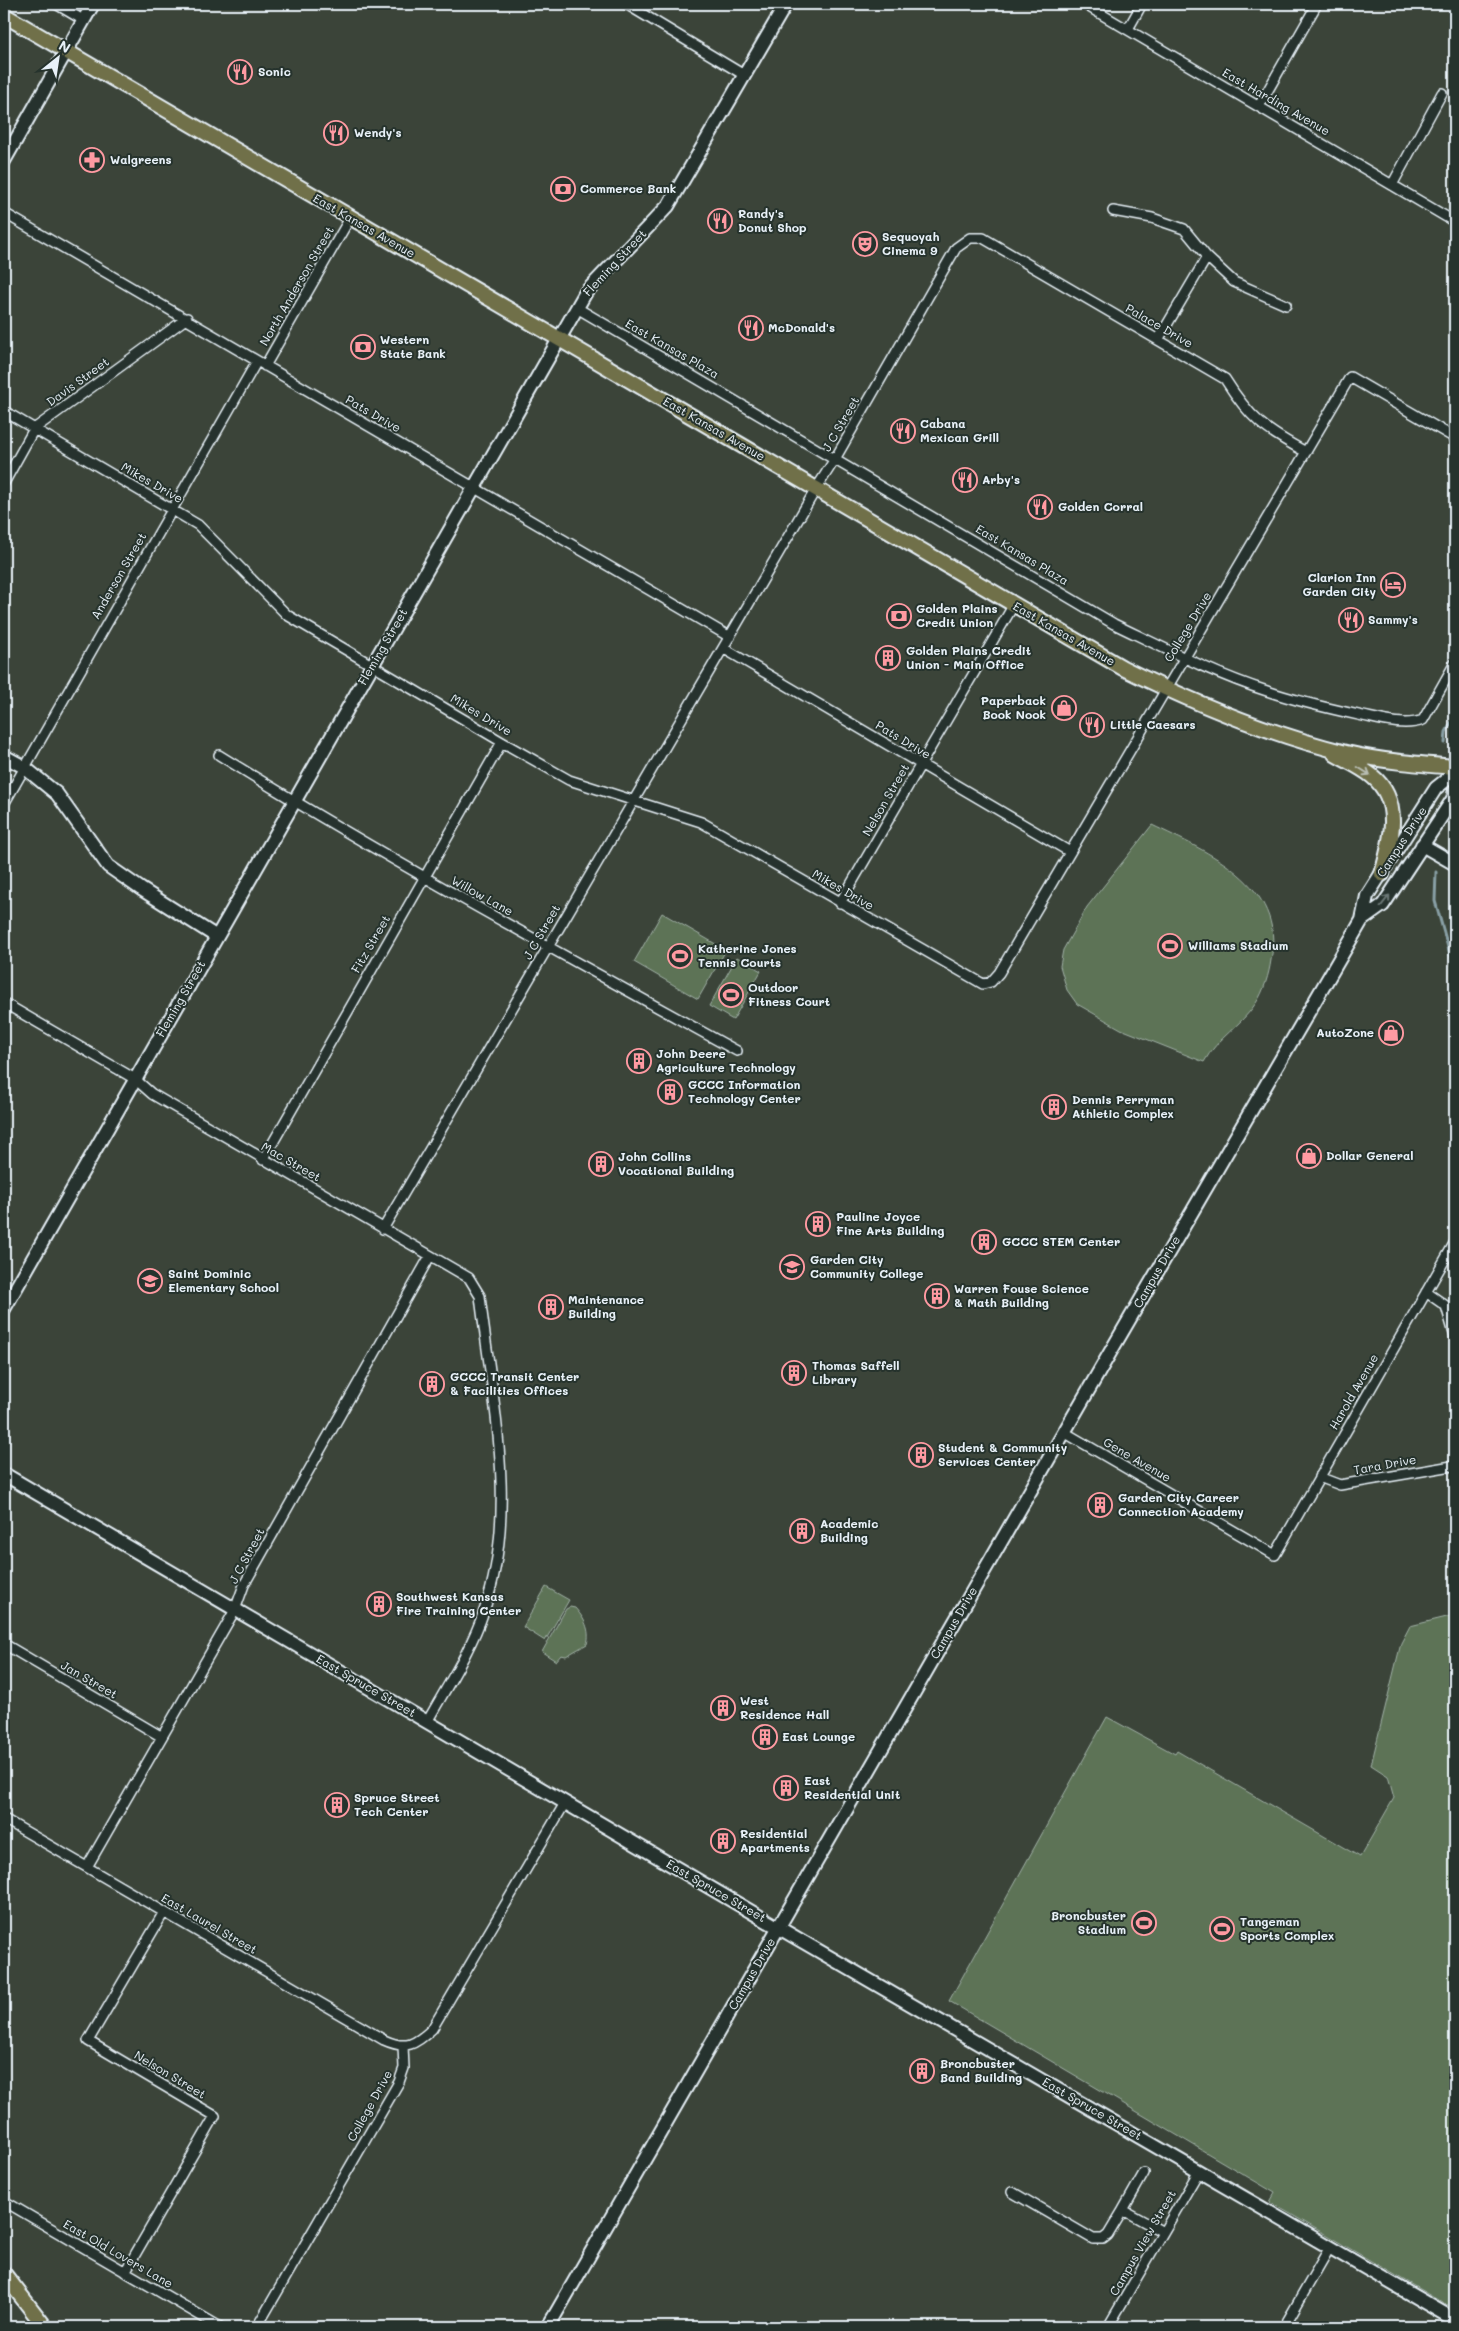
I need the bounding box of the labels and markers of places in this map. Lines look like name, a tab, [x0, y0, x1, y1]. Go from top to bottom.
restaurant icon: Sonic	[227, 59, 253, 85]
place label: Sonic	[258, 63, 291, 79]
restaurant icon: Wendy's	[323, 120, 349, 146]
place label: Wendy's	[354, 124, 402, 140]
pharmacy icon: Walgreens	[79, 147, 105, 173]
place label: Walgreens	[110, 151, 171, 167]
bank icon: Commerce Bank	[550, 176, 576, 202]
place label: Commerce Bank	[580, 180, 676, 196]
place label: Randy's Donut Shop	[738, 205, 807, 235]
restaurant icon: Randy's Donut Shop	[707, 208, 733, 234]
place label: Sequoyah Cinema 9	[882, 228, 939, 258]
theatre icon: Sequoyah Cinema 9	[852, 231, 878, 257]
restaurant icon: McDonald's	[738, 315, 764, 341]
place label: McDonald's	[768, 319, 835, 335]
place label: Western State Bank	[380, 331, 446, 361]
bank icon: Western State Bank	[350, 334, 376, 360]
place label: Cabana Mexican Grill	[920, 415, 999, 445]
restaurant icon: Cabana Mexican Grill	[890, 418, 916, 444]
restaurant icon: Arby's	[952, 467, 978, 493]
place label: Arby's	[982, 471, 1020, 487]
restaurant icon: Golden Corral	[1027, 494, 1053, 520]
place label: Golden Corral	[1058, 498, 1143, 514]
place label: Clarion Inn Garden City	[1302, 569, 1376, 599]
hotel icon: Clarion Inn Garden City	[1380, 572, 1406, 598]
place label: Golden Plains Credit Union	[916, 600, 998, 630]
bank icon: Golden Plains Credit Union	[886, 603, 912, 629]
restaurant icon: Sammy's	[1338, 607, 1364, 633]
place label: Sammy's	[1368, 611, 1418, 627]
place label: Golden Plains Credit Union - Main Office	[906, 642, 1031, 672]
building icon: Golden Plains Credit Union - Main Office	[875, 645, 901, 671]
place label: Paperback Book Nook	[981, 692, 1046, 722]
shop icon: Paperback Book Nook	[1051, 695, 1077, 721]
restaurant icon: Little Caesars	[1079, 712, 1105, 738]
place label: Little Caesars	[1110, 716, 1196, 732]
sports icon: Williams Stadium	[1157, 933, 1183, 959]
place label: Williams Stadium	[1188, 937, 1288, 953]
place label: Katherine Jones Tennis Courts	[698, 940, 797, 970]
sports icon: Katherine Jones Tennis Courts	[667, 943, 693, 969]
place label: Outdoor Fitness Court	[748, 979, 830, 1009]
sports icon: Outdoor Fitness Court	[718, 982, 744, 1008]
shop icon: AutoZone	[1378, 1020, 1404, 1046]
place label: AutoZone	[1316, 1024, 1374, 1040]
place label: John Deere Agriculture Technology	[656, 1045, 796, 1075]
building icon: John Deere Agriculture Technology	[626, 1048, 652, 1074]
place label: GCCC Information Technology Center	[688, 1076, 801, 1106]
building icon: GCCC Information Technology Center	[657, 1079, 683, 1105]
place label: Dennis Perryman Athletic Complex	[1072, 1091, 1174, 1121]
building icon: Dennis Perryman Athletic Complex	[1041, 1094, 1067, 1120]
shop icon: Dollar General	[1296, 1143, 1322, 1169]
place label: Dollar General	[1326, 1147, 1414, 1163]
place label: John Collins Vocational Building	[618, 1148, 734, 1178]
building icon: John Collins Vocational Building	[588, 1151, 614, 1177]
place label: Pauline Joyce Fine Arts Building	[836, 1208, 944, 1238]
building icon: Pauline Joyce Fine Arts Building	[805, 1211, 831, 1237]
building icon: GCCC STEM Center	[971, 1229, 997, 1255]
place label: GCCC STEM Center	[1002, 1233, 1120, 1249]
place label: Garden City Community College	[810, 1251, 923, 1281]
school or university icon: Garden City Community College	[779, 1254, 805, 1280]
place label: Saint Dominic Elementary School	[168, 1265, 279, 1295]
school or university icon: Saint Dominic Elementary School	[137, 1268, 163, 1294]
place label: Warren Fouse Science & Math Building	[954, 1280, 1089, 1310]
building icon: Warren Fouse Science & Math Building	[924, 1283, 950, 1309]
place label: Maintenance Building	[568, 1291, 644, 1321]
building icon: Maintenance Building	[538, 1294, 564, 1320]
place label: Thomas Saffell Library	[812, 1357, 899, 1387]
building icon: Thomas Saffell Library	[781, 1360, 807, 1386]
place label: GCCC Transit Center & Facilities Offices	[450, 1368, 579, 1398]
building icon: GCCC Transit Center & Facilities Offices	[419, 1371, 445, 1397]
place label: Student & Community Services Center	[938, 1439, 1068, 1469]
building icon: Student & Community Services Center	[908, 1442, 934, 1468]
place label: Garden City Career Connection Academy	[1118, 1489, 1244, 1519]
building icon: Garden City Career Connection Academy	[1087, 1492, 1113, 1518]
place label: Academic Building	[820, 1515, 878, 1545]
building icon: Academic Building	[789, 1518, 815, 1544]
place label: Southwest Kansas Fire Training Center	[396, 1588, 521, 1618]
building icon: Southwest Kansas Fire Training Center	[366, 1591, 392, 1617]
place label: West Residence Hall	[740, 1692, 829, 1722]
building icon: West Residence Hall	[710, 1695, 736, 1721]
building icon: East Lounge	[752, 1724, 778, 1750]
place label: East Lounge	[782, 1728, 855, 1744]
place label: East Residential Unit	[804, 1772, 900, 1802]
building icon: East Residential Unit	[773, 1775, 799, 1801]
place label: Spruce Street Tech Center	[354, 1789, 440, 1819]
building icon: Spruce Street Tech Center	[324, 1792, 350, 1818]
place label: Residential Apartments	[740, 1825, 810, 1855]
building icon: Residential Apartments	[710, 1828, 736, 1854]
place label: Broncbuster Stadium	[1051, 1907, 1126, 1937]
sports icon: Broncbuster Stadium	[1131, 1910, 1157, 1936]
place label: Tangeman Sports Complex	[1240, 1913, 1334, 1943]
sports icon: Tangeman Sports Complex	[1209, 1916, 1235, 1942]
place label: Broncbuster Band Building	[940, 2055, 1022, 2085]
building icon: Broncbuster Band Building	[909, 2058, 935, 2084]

